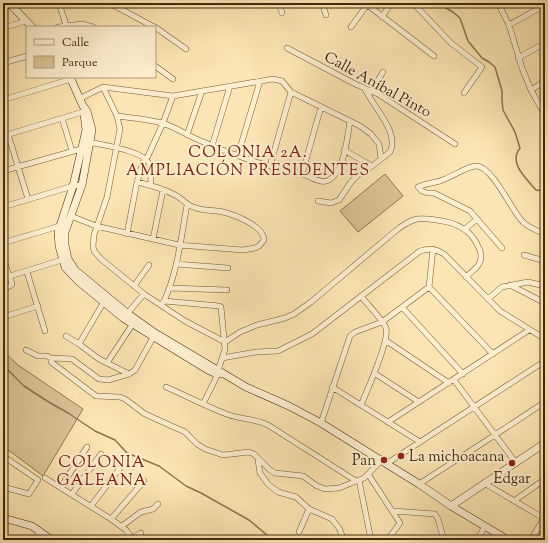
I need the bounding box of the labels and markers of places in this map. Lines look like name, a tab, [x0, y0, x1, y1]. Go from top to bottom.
place label: La michoacana	[409, 447, 505, 468]
place label: Pan	[352, 451, 376, 472]
marker: La michoacana	[396, 451, 406, 461]
marker: Pan	[379, 455, 389, 465]
marker: Edgar	[507, 458, 517, 468]
place label: Edgar	[493, 469, 531, 490]

